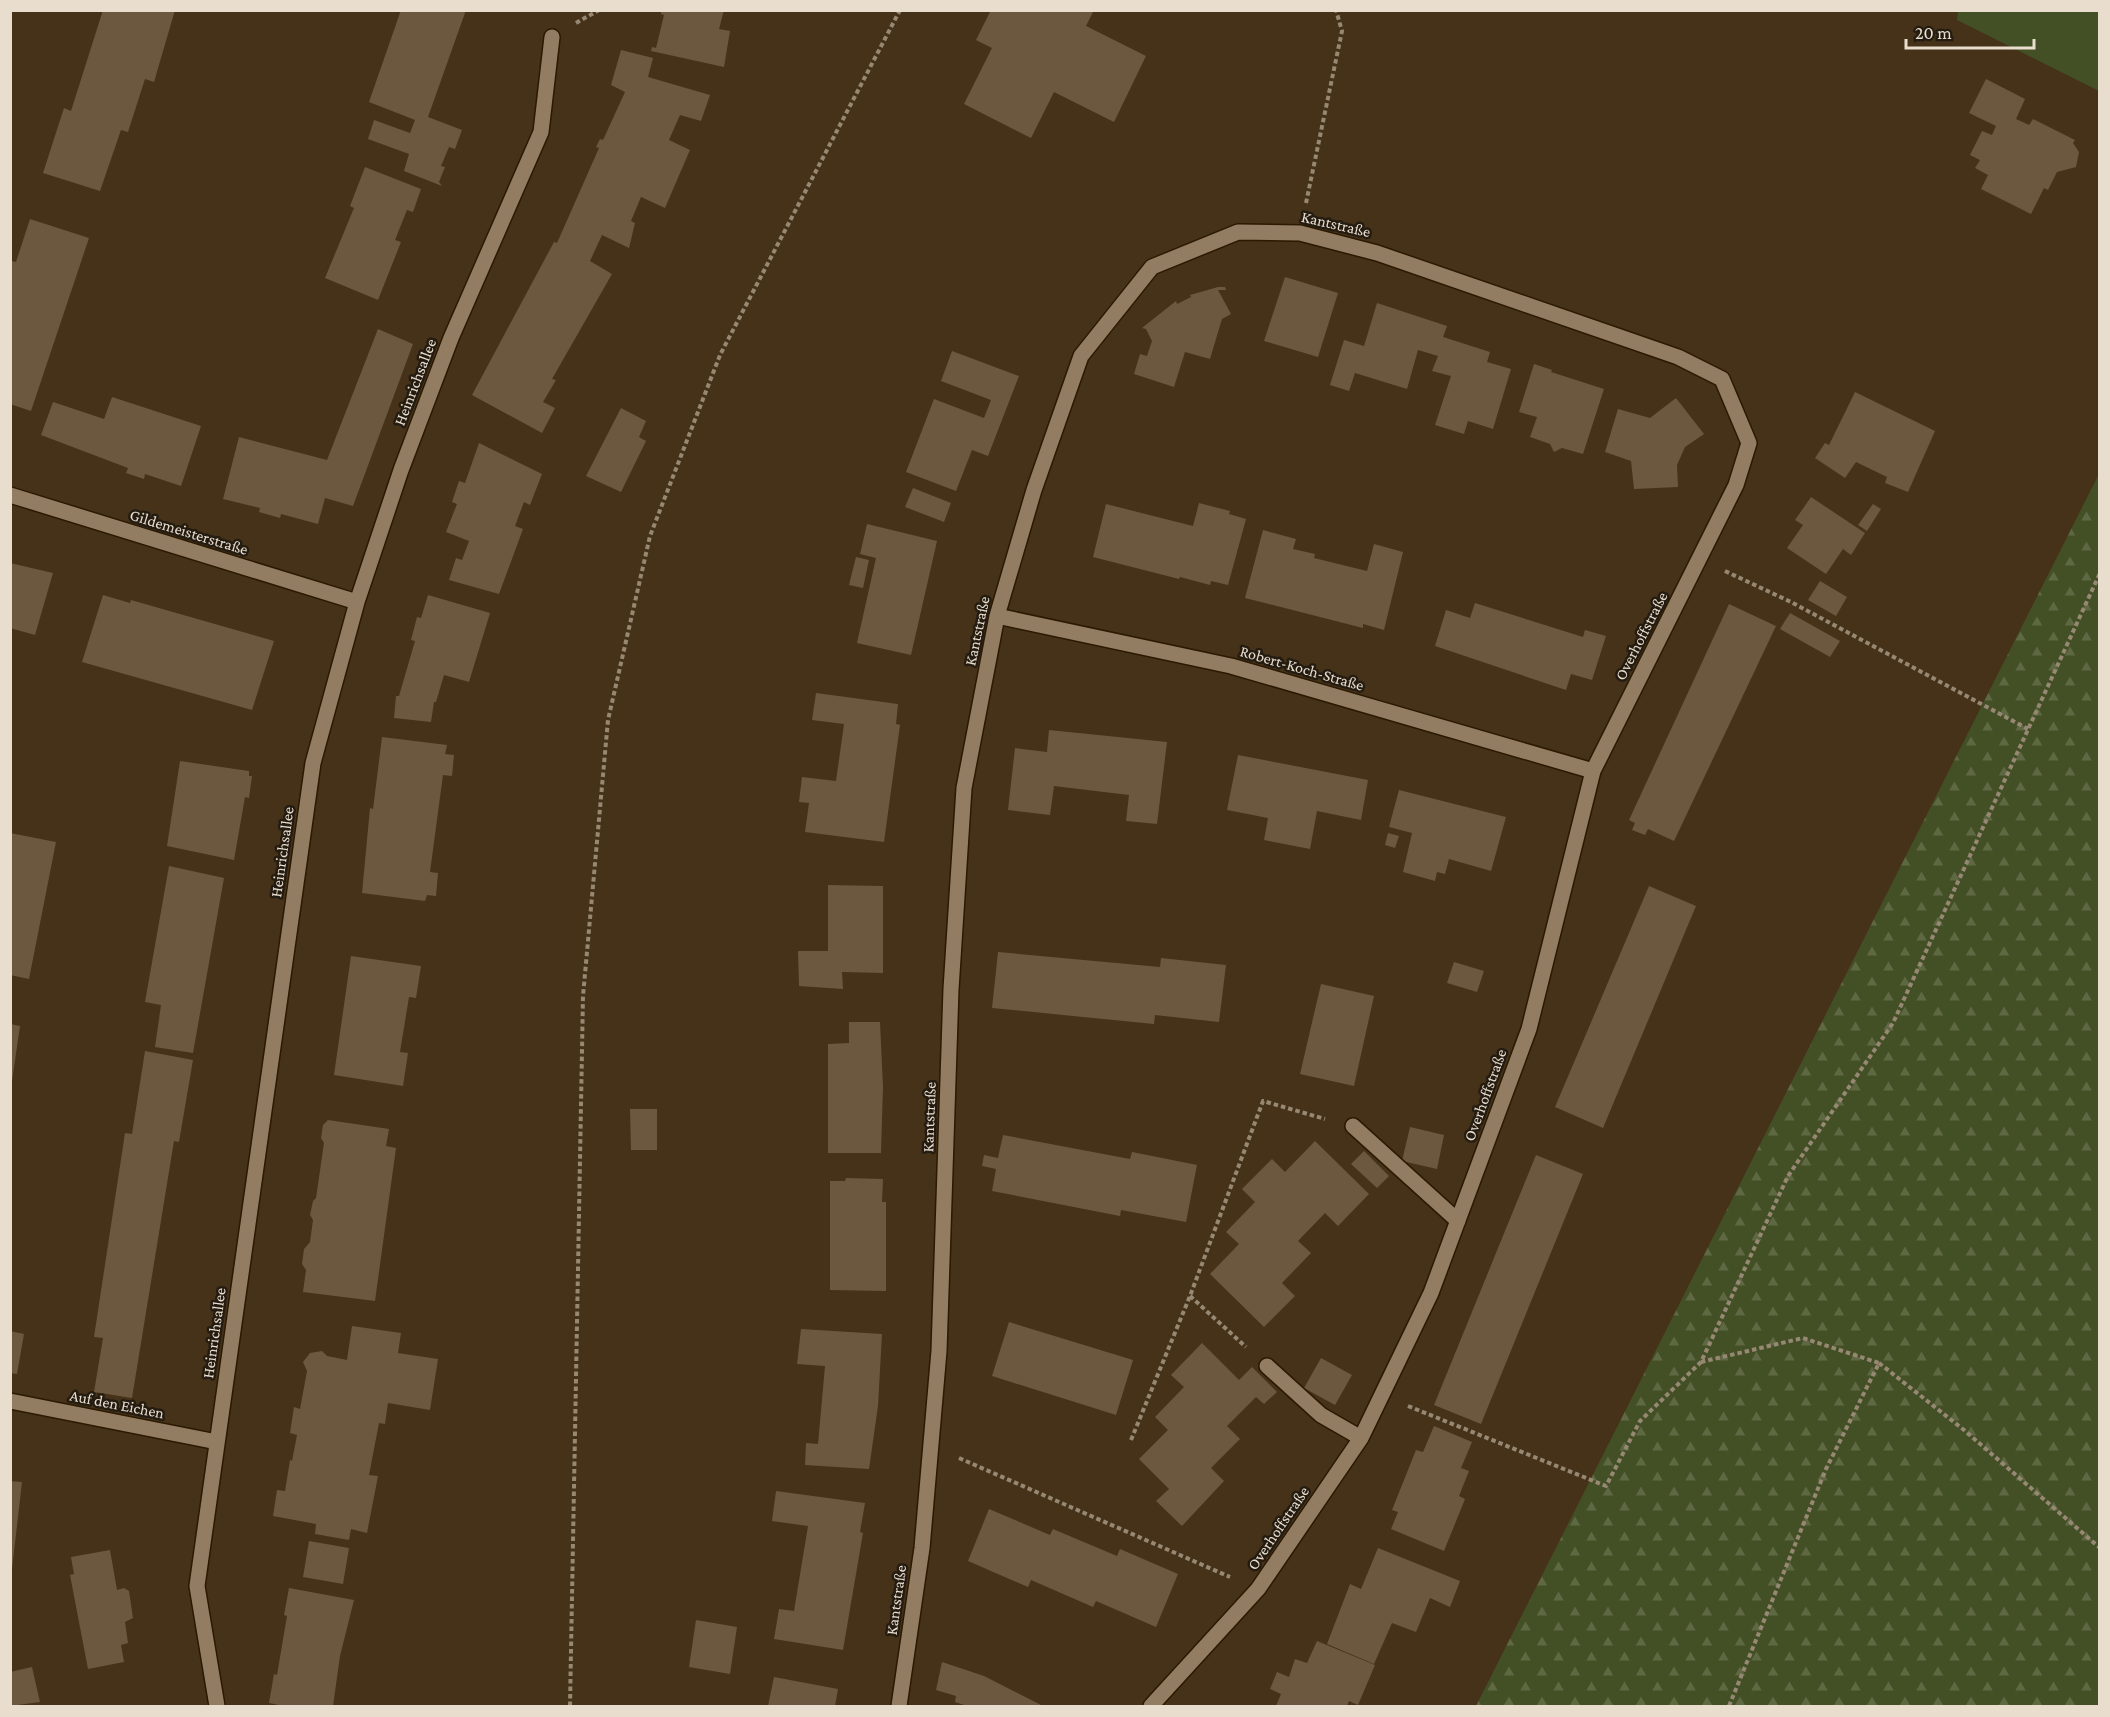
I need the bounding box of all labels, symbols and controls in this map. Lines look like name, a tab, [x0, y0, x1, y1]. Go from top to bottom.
scale bar	[1906, 12, 2034, 50]
text: 20 m	[1915, 23, 1952, 43]
street label: Kantstraße	[1300, 208, 1372, 240]
street label: Heinrichsallee	[391, 336, 439, 428]
street label: Gildemeisterstraße	[128, 506, 250, 558]
street label: Overhoffstraße	[1611, 589, 1671, 683]
street label: Kantstraße	[961, 595, 993, 667]
street label: Robert-Koch-Straße	[1238, 642, 1366, 694]
street label: Heinrichsallee	[267, 806, 297, 898]
street label: Overhoffstraße	[1460, 1047, 1510, 1143]
street label: Kantstraße	[919, 1081, 939, 1153]
street label: Heinrichsallee	[199, 1287, 229, 1379]
street label: Auf den Eichen	[68, 1387, 166, 1422]
street label: Overhoffstraße	[1244, 1483, 1312, 1573]
street label: Kantstraße	[883, 1564, 909, 1636]

